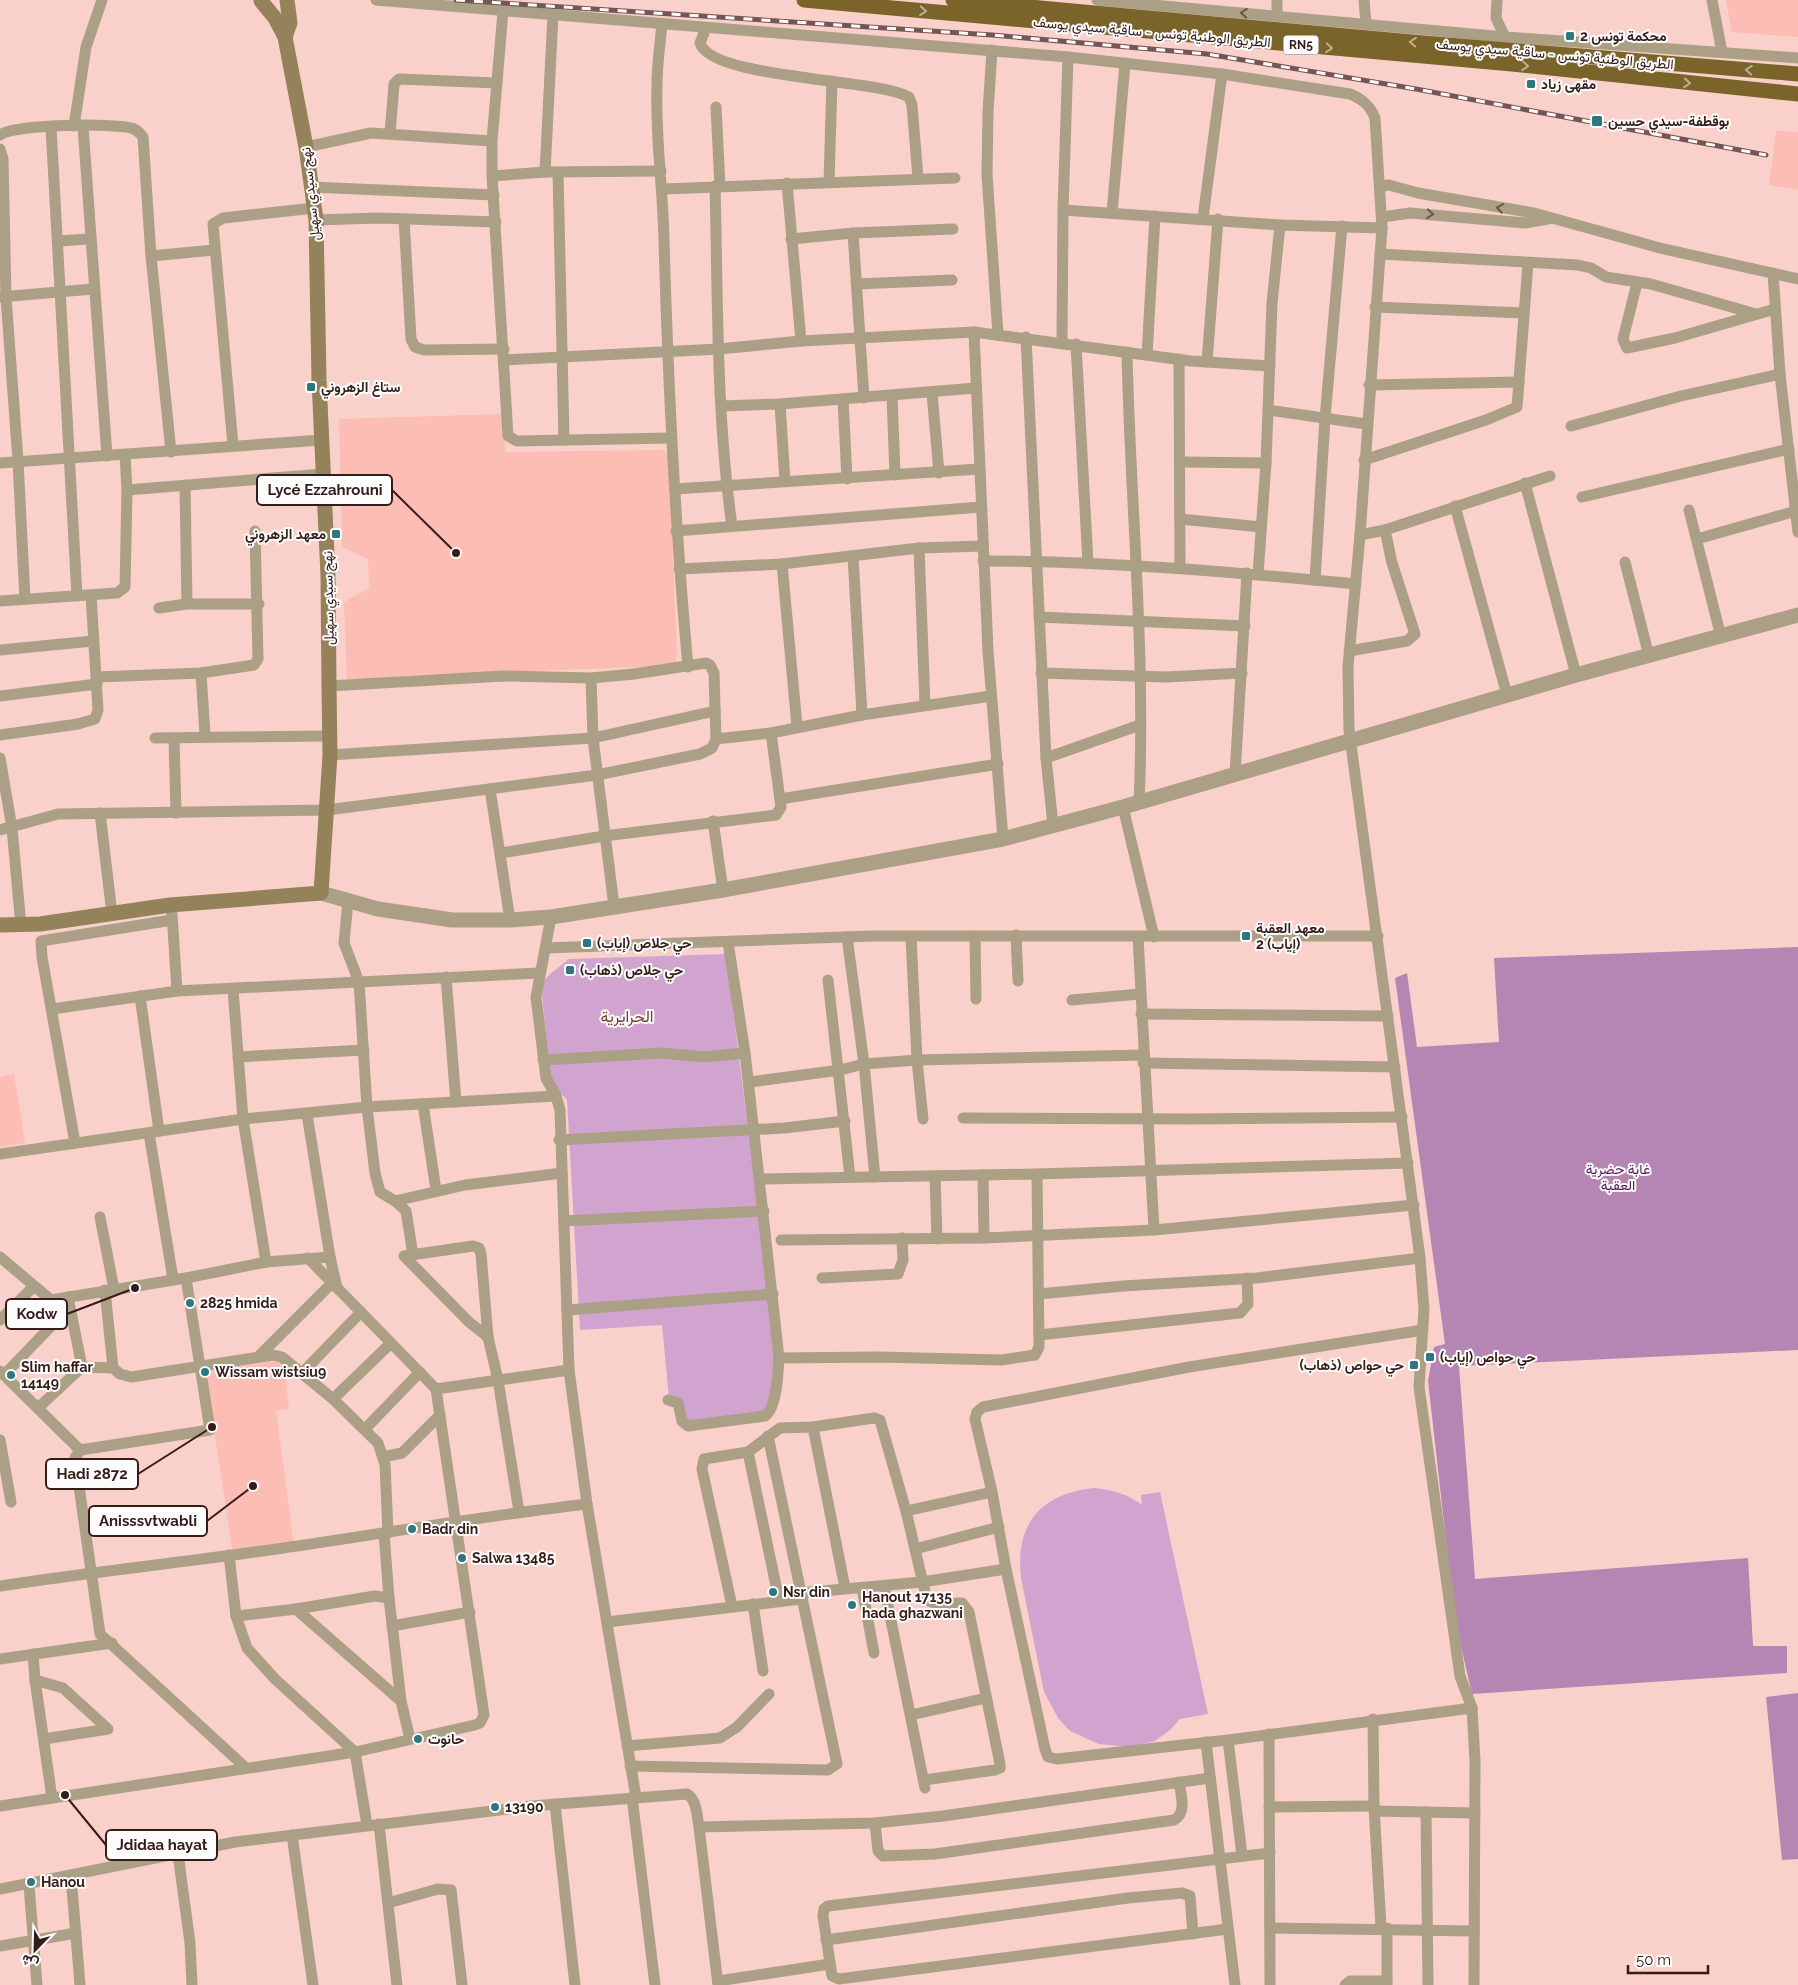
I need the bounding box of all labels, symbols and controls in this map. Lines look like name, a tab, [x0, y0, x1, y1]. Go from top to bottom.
one-way arrow	[919, 5, 927, 16]
one-way arrow	[1239, 8, 1247, 19]
street label: الطريق الوطنية تونس - ساقية سيدي يوسف	[1032, 14, 1271, 54]
place label: محكمة تونس 2	[1580, 28, 1667, 45]
marker: محكمة تونس 2	[1564, 30, 1576, 42]
road number: RN5	[1284, 36, 1318, 54]
street label: الطريق الوطنية تونس - ساقية سيدي يوسف	[1435, 36, 1674, 76]
one-way arrow	[1409, 37, 1417, 48]
one-way arrow	[1325, 42, 1333, 53]
one-way arrow	[1522, 60, 1530, 71]
one-way arrow	[1745, 65, 1753, 76]
place label: مقهى زياد	[1541, 76, 1596, 93]
marker: مقهى زياد	[1525, 78, 1537, 90]
one-way arrow	[1683, 78, 1691, 89]
place label: بوقطفة-سيدي حسين	[1608, 113, 1729, 133]
marker: بوقطفة-سيدي حسين	[1590, 114, 1604, 128]
street label: نهج سيدي سهيل	[297, 146, 327, 242]
one-way arrow	[1496, 203, 1505, 213]
one-way arrow	[1426, 208, 1434, 219]
place label: ستاغ الزهروني	[321, 379, 400, 399]
marker: ستاغ الزهروني	[305, 381, 317, 393]
callout: Lycé Ezzahrouni	[257, 475, 392, 505]
text: Lycé Ezzahrouni	[267, 481, 383, 499]
place label: معهد الزهروني	[245, 526, 326, 546]
marker: معهد الزهروني	[330, 528, 342, 540]
street label: نهج سيدي سهيل	[319, 551, 341, 645]
place label: معهد العقبة 2 (إياب)	[1256, 920, 1325, 954]
marker: معهد العقبة 2 (إياب)	[1240, 930, 1252, 942]
place label: حي جلاص (إياب)	[597, 935, 692, 955]
marker: حي جلاص (إياب)	[581, 937, 593, 949]
place label: حي جلاص (ذهاب)	[580, 962, 684, 982]
marker: حي جلاص (ذهاب)	[564, 964, 576, 976]
district label: الحرايرية	[600, 1007, 654, 1027]
park label: غابة حضرية العقبة	[1586, 1161, 1650, 1194]
place label: 2825 hmida	[200, 1295, 278, 1311]
marker: 2825 hmida	[184, 1297, 196, 1309]
callout: Kodw	[6, 1299, 67, 1329]
text: Kodw	[17, 1305, 58, 1323]
place label: حي حواص (إياب)	[1440, 1349, 1536, 1369]
marker: حي حواص (إياب)	[1424, 1351, 1436, 1363]
place label: حي حواص (ذهاب)	[1299, 1357, 1404, 1377]
place label: Slim haffar 14149	[21, 1359, 93, 1391]
marker: حي حواص (ذهاب)	[1408, 1359, 1420, 1371]
place label: Wissam wistsiu9	[215, 1364, 326, 1380]
marker: Wissam wistsiu9	[199, 1366, 211, 1378]
marker: Slim haffar 14149	[5, 1369, 17, 1381]
callout: Hadi 2872	[46, 1459, 138, 1489]
text: Hadi 2872	[56, 1465, 128, 1483]
callout: Anisssvtwabli	[89, 1506, 207, 1536]
text: Anisssvtwabli	[99, 1512, 197, 1530]
place label: Badr din	[422, 1521, 478, 1537]
marker: Badr din	[406, 1523, 418, 1535]
place label: Salwa 13485	[472, 1550, 555, 1566]
marker: Salwa 13485	[456, 1552, 468, 1564]
place label: Nsr din	[783, 1584, 830, 1600]
marker: Nsr din	[767, 1586, 779, 1598]
place label: Hanout 17135 hada ghazwani	[862, 1589, 963, 1621]
marker: Hanout 17135 hada ghazwani	[846, 1599, 858, 1611]
place label: حانوت	[428, 1731, 465, 1748]
marker: حانوت	[412, 1733, 424, 1745]
place label: 13190	[505, 1799, 544, 1815]
marker: 13190	[489, 1801, 501, 1813]
callout: Jdidaa hayat	[106, 1830, 217, 1860]
text: Jdidaa hayat	[117, 1836, 208, 1854]
place label: Hanou	[41, 1874, 85, 1890]
marker: Hanou	[25, 1876, 37, 1888]
north arrow	[10, 1925, 60, 1975]
scale bar	[1628, 1942, 1708, 1974]
text: ش	[19, 1950, 41, 1973]
text: 50 m	[1636, 1951, 1671, 1969]

